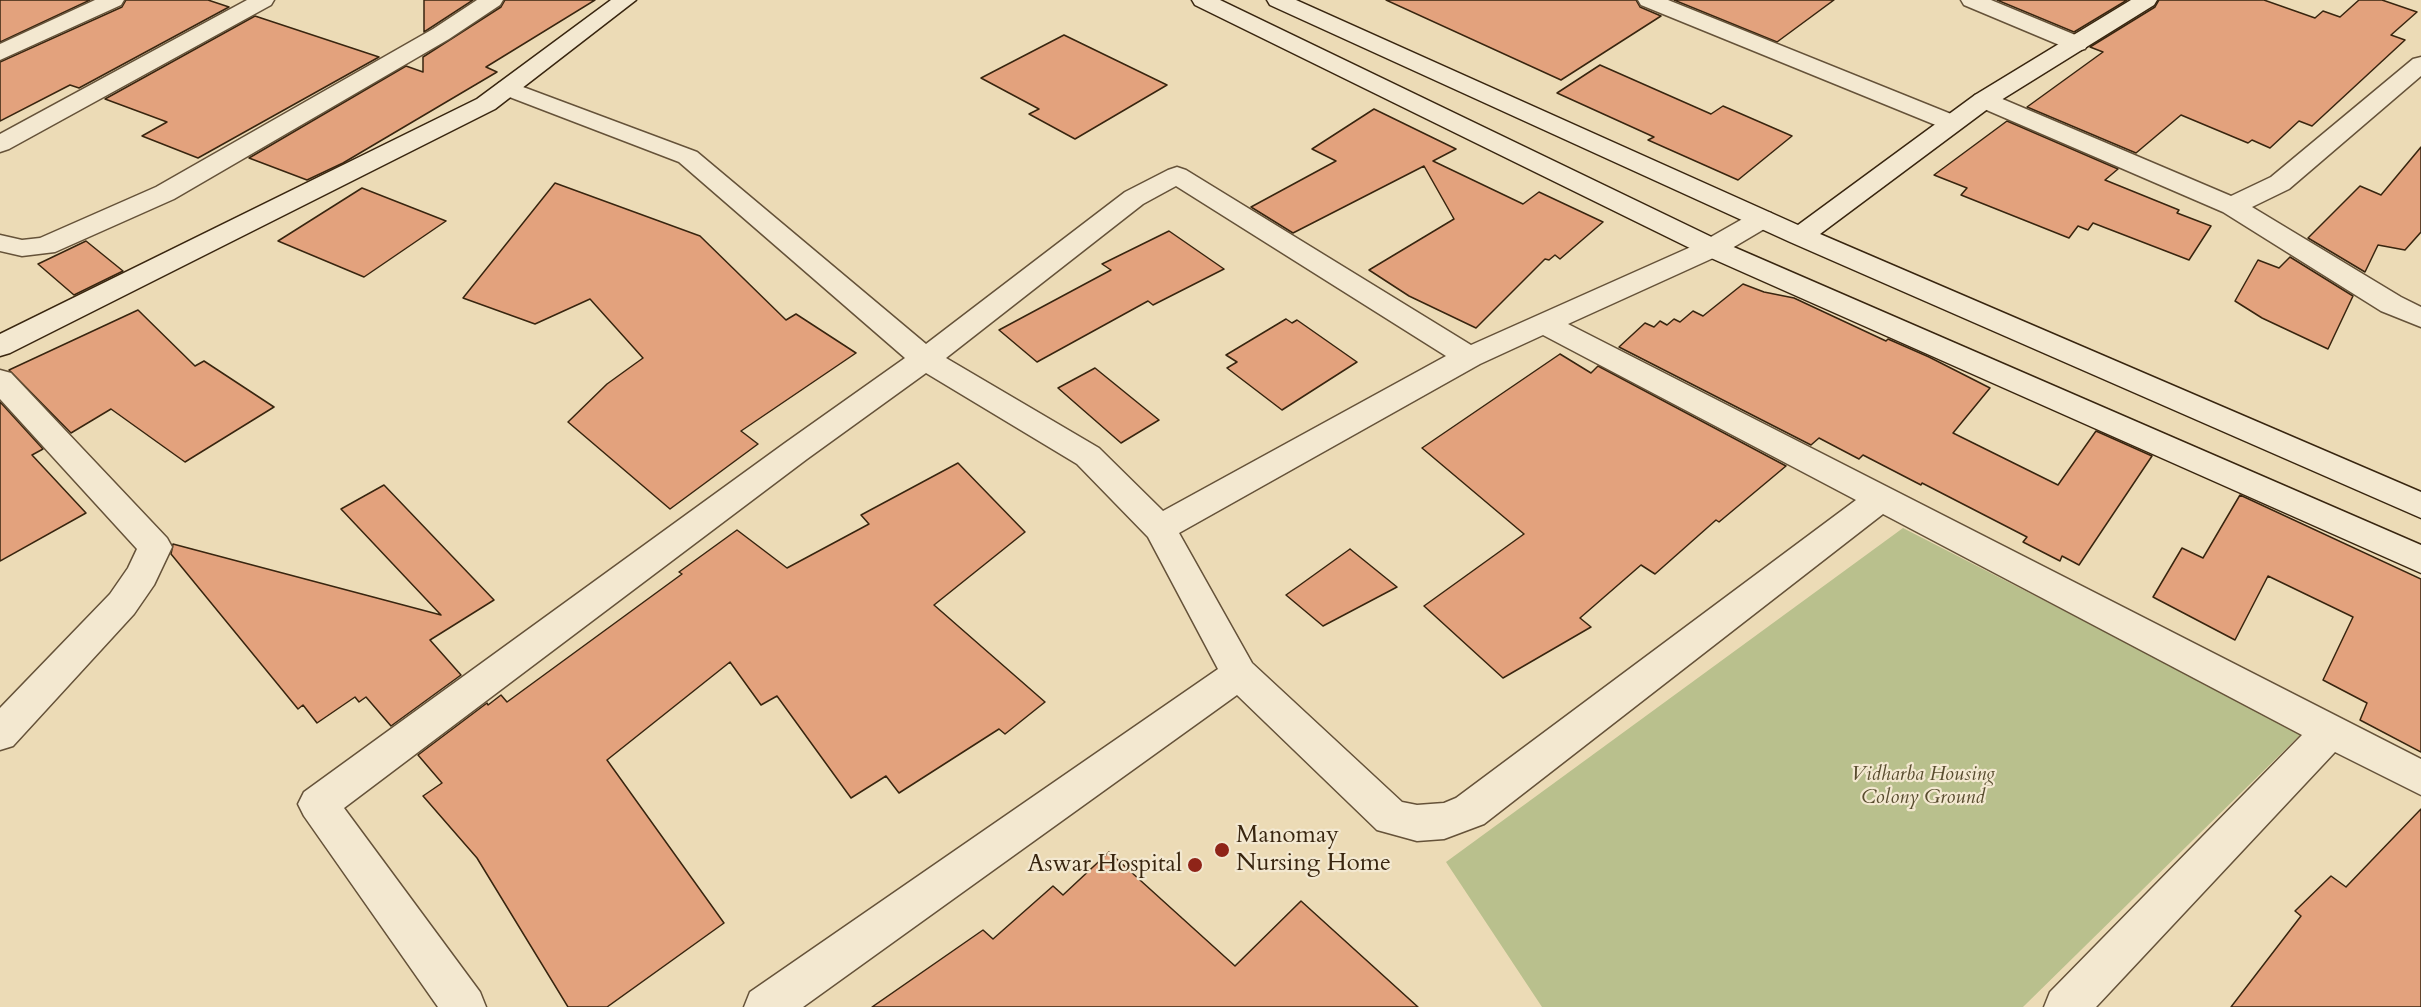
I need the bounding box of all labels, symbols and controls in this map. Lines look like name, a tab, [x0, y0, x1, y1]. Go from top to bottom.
park label: Vidharba Housing Colony Ground	[1851, 763, 1995, 810]
place label: Manomay Nursing Home	[1236, 822, 1391, 878]
marker: Manomay Nursing Home	[1213, 841, 1231, 859]
place label: Aswar Hospital	[1027, 851, 1182, 879]
marker: Aswar Hospital	[1186, 856, 1204, 874]

